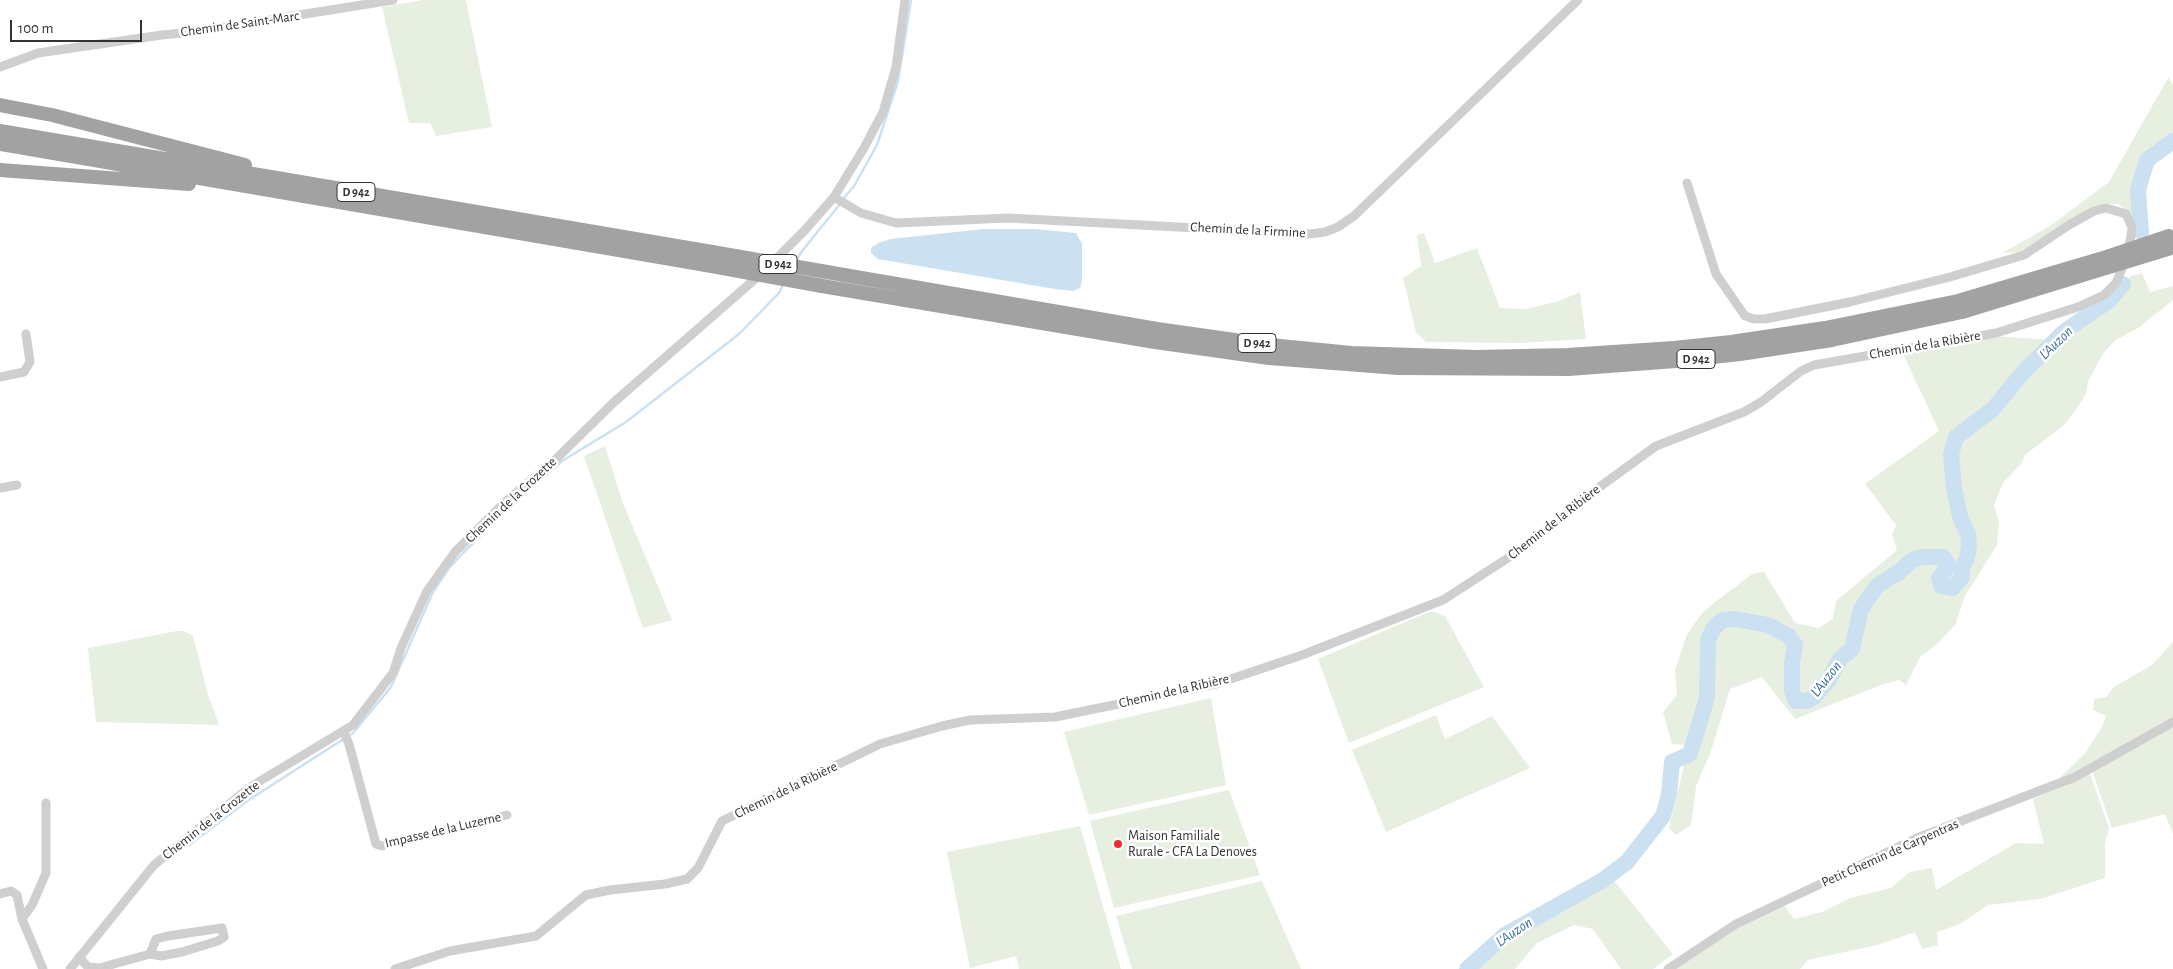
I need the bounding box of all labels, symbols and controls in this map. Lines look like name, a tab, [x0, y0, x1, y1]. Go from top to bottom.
street label: Chemin de Saint-Marc	[179, 7, 301, 41]
scale bar	[12, 10, 145, 42]
text: 100 m	[18, 21, 53, 36]
road number: D 942	[337, 182, 375, 202]
street label: Chemin de la Firmine	[1190, 219, 1306, 241]
road number: D 942	[759, 254, 797, 274]
water label: L'Auzon	[2035, 323, 2077, 363]
street label: Chemin de la Ribière	[1868, 327, 1982, 363]
road number: D 942	[1238, 333, 1276, 352]
road number: D 942	[1677, 349, 1715, 368]
street label: Chemin de la Crozette	[462, 453, 560, 547]
street label: Chemin de la Ribière	[1504, 481, 1604, 563]
water label: L'Auzon	[1807, 658, 1845, 700]
street label: Chemin de la Ribière	[1117, 670, 1231, 712]
street label: Chemin de la Ribière	[732, 758, 840, 822]
street label: Chemin de la Crozette	[159, 777, 263, 863]
street label: Impasse de la Luzerne	[383, 808, 503, 852]
street label: Petit Chemin de Carpentras	[1819, 815, 1961, 891]
place label: Maison Familiale Rurale - CFA La Denoves	[1128, 828, 1257, 860]
marker: Maison Familiale Rurale - CFA La Denoves	[1112, 838, 1124, 850]
water label: L'Auzon	[1492, 913, 1536, 951]

